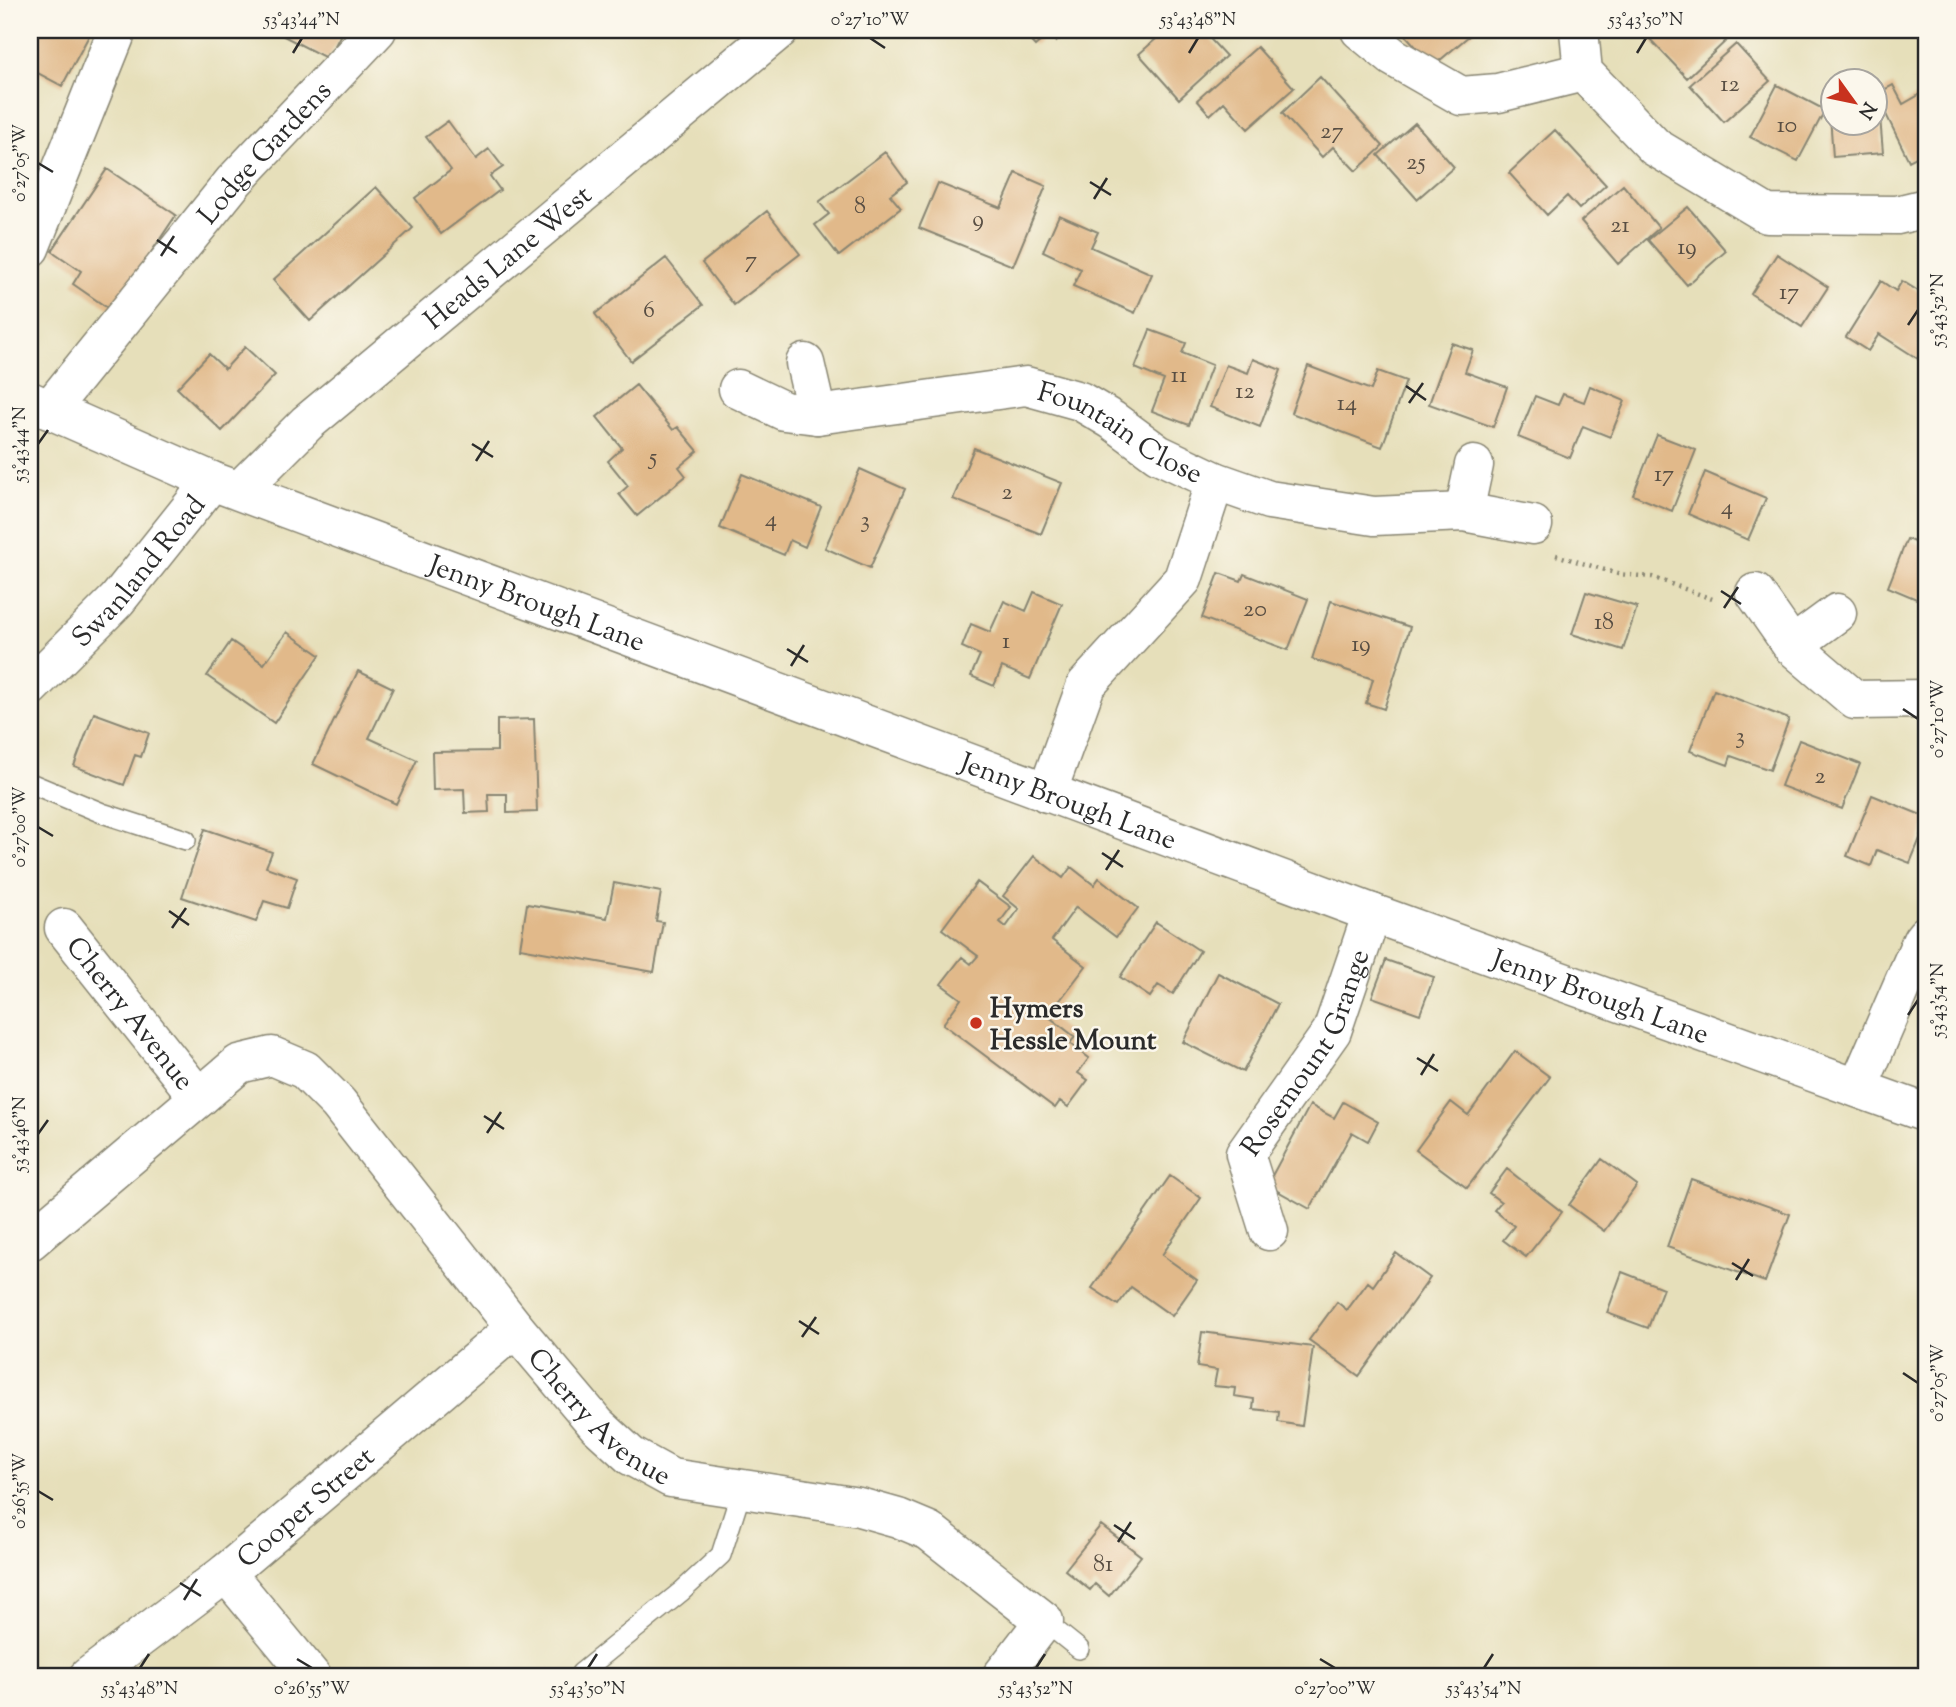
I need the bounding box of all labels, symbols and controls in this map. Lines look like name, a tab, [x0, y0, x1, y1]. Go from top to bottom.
text: 53°43'44"N	[263, 8, 340, 34]
text: 0°27'10"W	[831, 8, 909, 34]
text: 53°43'48"N	[1159, 8, 1236, 34]
text: 53°43'50"N	[1608, 8, 1683, 34]
north arrow	[1820, 66, 1890, 136]
house number: 12	[1720, 68, 1740, 102]
street label: Lodge Gardens	[190, 73, 342, 234]
text: N	[1851, 96, 1882, 124]
house number: 10	[1777, 109, 1797, 143]
house number: 27	[1320, 115, 1344, 149]
text: 0°27'05"W	[8, 124, 34, 202]
house number: 25	[1406, 146, 1426, 180]
street label: Heads Lane West	[416, 177, 602, 341]
house number: 8	[854, 190, 866, 224]
house number: 9	[972, 203, 984, 237]
house number: 21	[1610, 209, 1630, 243]
house number: 19	[1677, 231, 1697, 265]
house number: 7	[745, 244, 757, 278]
text: 53°43'52"N	[1926, 273, 1952, 348]
house number: 17	[1779, 276, 1799, 310]
house number: 6	[643, 294, 655, 328]
house number: 11	[1171, 359, 1187, 393]
street label: Fountain Close	[1032, 373, 1209, 495]
house number: 12	[1235, 375, 1255, 409]
house number: 14	[1337, 387, 1357, 421]
text: 53°43'44"N	[8, 406, 34, 483]
house number: 5	[647, 441, 657, 475]
house number: 17	[1654, 458, 1674, 492]
house number: 2	[1001, 476, 1013, 510]
street label: Swanland Road	[64, 487, 216, 658]
house number: 4	[1721, 491, 1733, 525]
house number: 4	[765, 503, 777, 537]
house number: 3	[860, 504, 870, 538]
street label: Jenny Brough Lane	[420, 546, 650, 664]
house number: 20	[1243, 593, 1267, 627]
house number: 18	[1594, 606, 1614, 640]
house number: 1	[1002, 625, 1010, 659]
house number: 19	[1351, 628, 1371, 662]
text: 0°27'10"W	[1926, 680, 1952, 758]
house number: 3	[1735, 720, 1745, 754]
street label: Jenny Brough Lane	[952, 744, 1182, 861]
house number: 2	[1814, 760, 1826, 794]
text: 0°27'00"W	[8, 786, 34, 868]
street label: Cherry Avenue	[55, 929, 202, 1100]
street label: Jenny Brough Lane	[1484, 940, 1714, 1056]
street label: Rosemount Grange	[1232, 944, 1381, 1165]
text: 53°43'54"N	[1926, 963, 1952, 1038]
place label: Hymers Hessle Mount	[990, 990, 1157, 1062]
marker: Hymers Hessle Mount	[968, 1015, 984, 1031]
text: 53°43'46"N	[8, 1096, 34, 1173]
street label: Cherry Avenue	[517, 1340, 677, 1497]
text: 0°27'05"W	[1926, 1344, 1952, 1422]
street label: Cooper Street	[229, 1438, 385, 1579]
text: 0°26'55"W	[8, 1453, 34, 1529]
house number: 81	[1093, 1548, 1113, 1582]
text: 53°43'48"N	[101, 1677, 178, 1703]
text: 0°26'55"W	[274, 1677, 350, 1703]
text: 53°43'50"N	[550, 1677, 625, 1703]
text: 53°43'52"N	[998, 1677, 1073, 1703]
text: 0°27'00"W	[1294, 1677, 1376, 1703]
text: 53°43'54"N	[1446, 1677, 1521, 1703]

